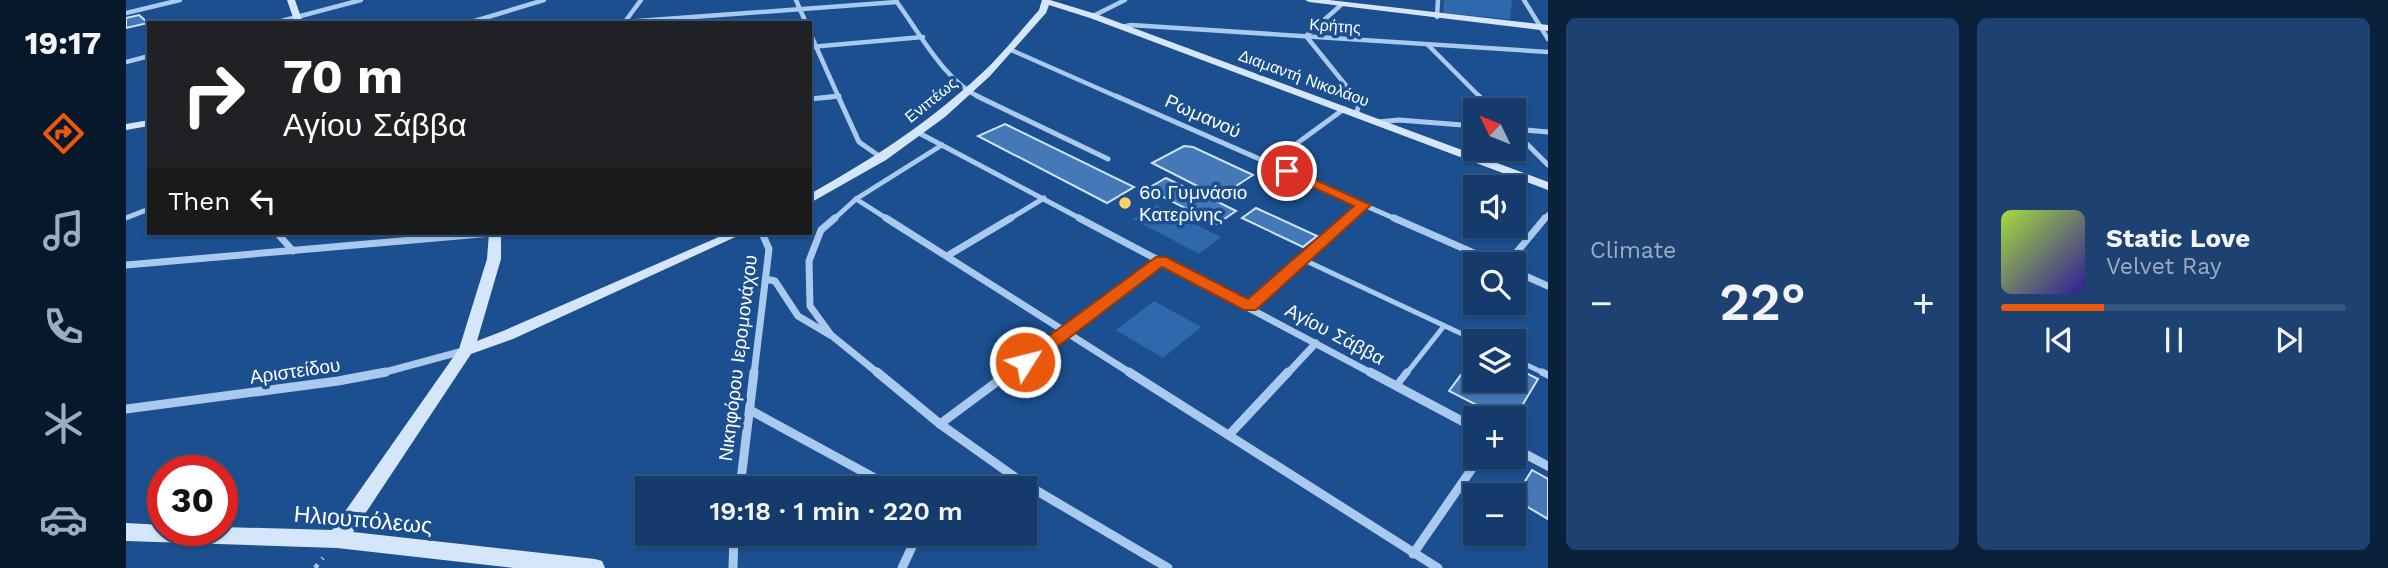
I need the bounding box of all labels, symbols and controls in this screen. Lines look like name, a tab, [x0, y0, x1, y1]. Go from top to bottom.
street label: Κρήτης	[1309, 15, 1362, 37]
text: 19:17	[25, 24, 101, 62]
street label: Διαμαντή Νικολάου	[1236, 46, 1372, 110]
text: 70 m	[283, 47, 403, 105]
icon: right	[168, 49, 259, 140]
street label: Ενιπέως	[901, 73, 961, 127]
street label: Ρωμανού	[1161, 89, 1245, 143]
north arrow	[1463, 98, 1526, 161]
map controls	[1463, 98, 1526, 546]
text: Αγίου Σάββα	[283, 106, 467, 144]
icon: directions	[39, 109, 88, 158]
pin	[1257, 141, 1317, 201]
icon: arrive	[1268, 152, 1306, 190]
button: sound	[1463, 175, 1526, 238]
place label: 6ο Γυμνάσιο Κατερίνης	[1139, 181, 1247, 226]
icon: left	[244, 182, 282, 220]
text: Then	[168, 186, 230, 216]
marker: 6ο Γυμνάσιο Κατερίνης	[1117, 195, 1133, 211]
icon: music	[39, 206, 88, 255]
text: Static Love	[2106, 223, 2250, 253]
text: Climate	[1590, 237, 1676, 264]
button: search	[1463, 252, 1526, 315]
text: Velvet Ray	[2106, 253, 2222, 280]
street label: Νικηφόρου Ιερομονάχου	[714, 254, 762, 462]
text: 22°	[1719, 272, 1806, 333]
text: −	[1590, 281, 1613, 325]
text: +	[1912, 281, 1935, 325]
street label: Αγίου Σάββα	[1281, 298, 1389, 370]
icon: phone	[39, 302, 88, 351]
icon: previous	[2040, 321, 2078, 359]
icon: pause	[2155, 321, 2193, 359]
icon: next	[2270, 321, 2308, 359]
position arrow	[988, 325, 1062, 399]
button: layers	[1463, 329, 1526, 392]
street label: Αριστείδου	[248, 353, 342, 389]
icon: climate	[39, 399, 88, 448]
button: +	[1463, 406, 1526, 469]
speed limit sign: 30	[147, 455, 238, 546]
button: −	[1463, 483, 1526, 546]
icon: car	[39, 495, 88, 544]
text: 19:18 · 1 min · 220 m	[709, 496, 963, 526]
street label: Ηλιουπόλεως	[293, 501, 433, 539]

